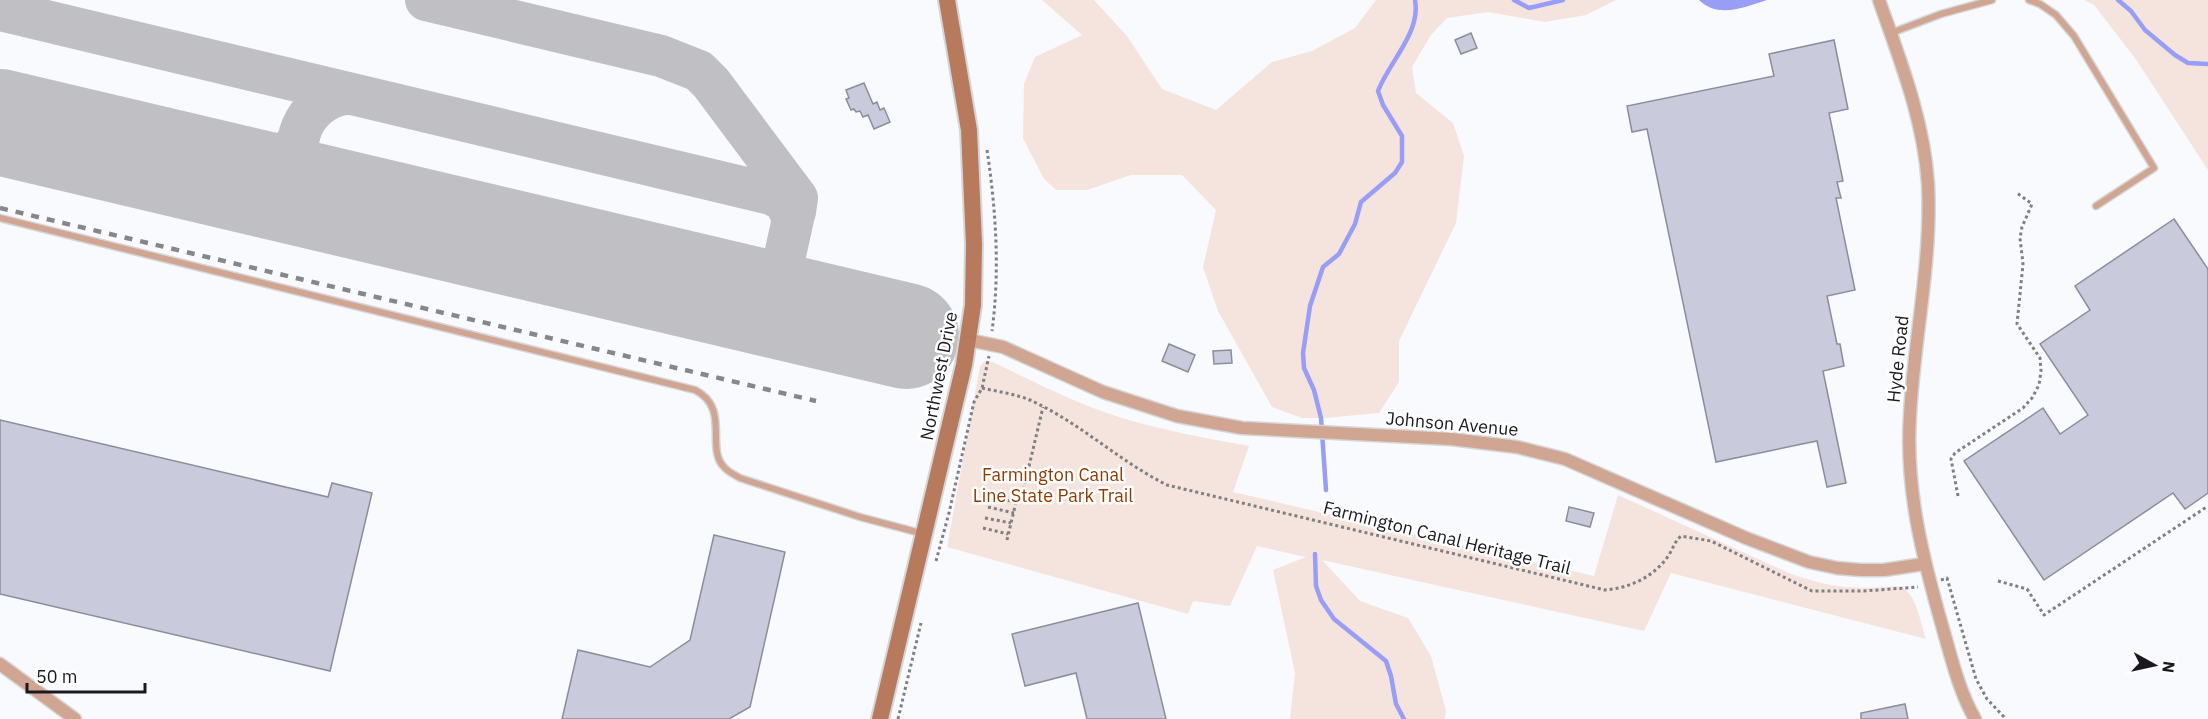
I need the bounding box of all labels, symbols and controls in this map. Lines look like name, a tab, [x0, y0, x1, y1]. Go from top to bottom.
street label: Northwest Drive	[915, 310, 962, 442]
street label: Hyde Road	[1881, 314, 1914, 404]
street label: Johnson Avenue	[1385, 406, 1519, 441]
park label: Farmington Canal Line State Park Trail	[973, 463, 1133, 507]
street label: Farmington Canal Heritage Trail	[1321, 496, 1573, 579]
north arrow	[2124, 635, 2184, 695]
scale bar	[27, 656, 146, 694]
text: N	[2158, 660, 2180, 674]
text: 50 m	[36, 665, 78, 688]

